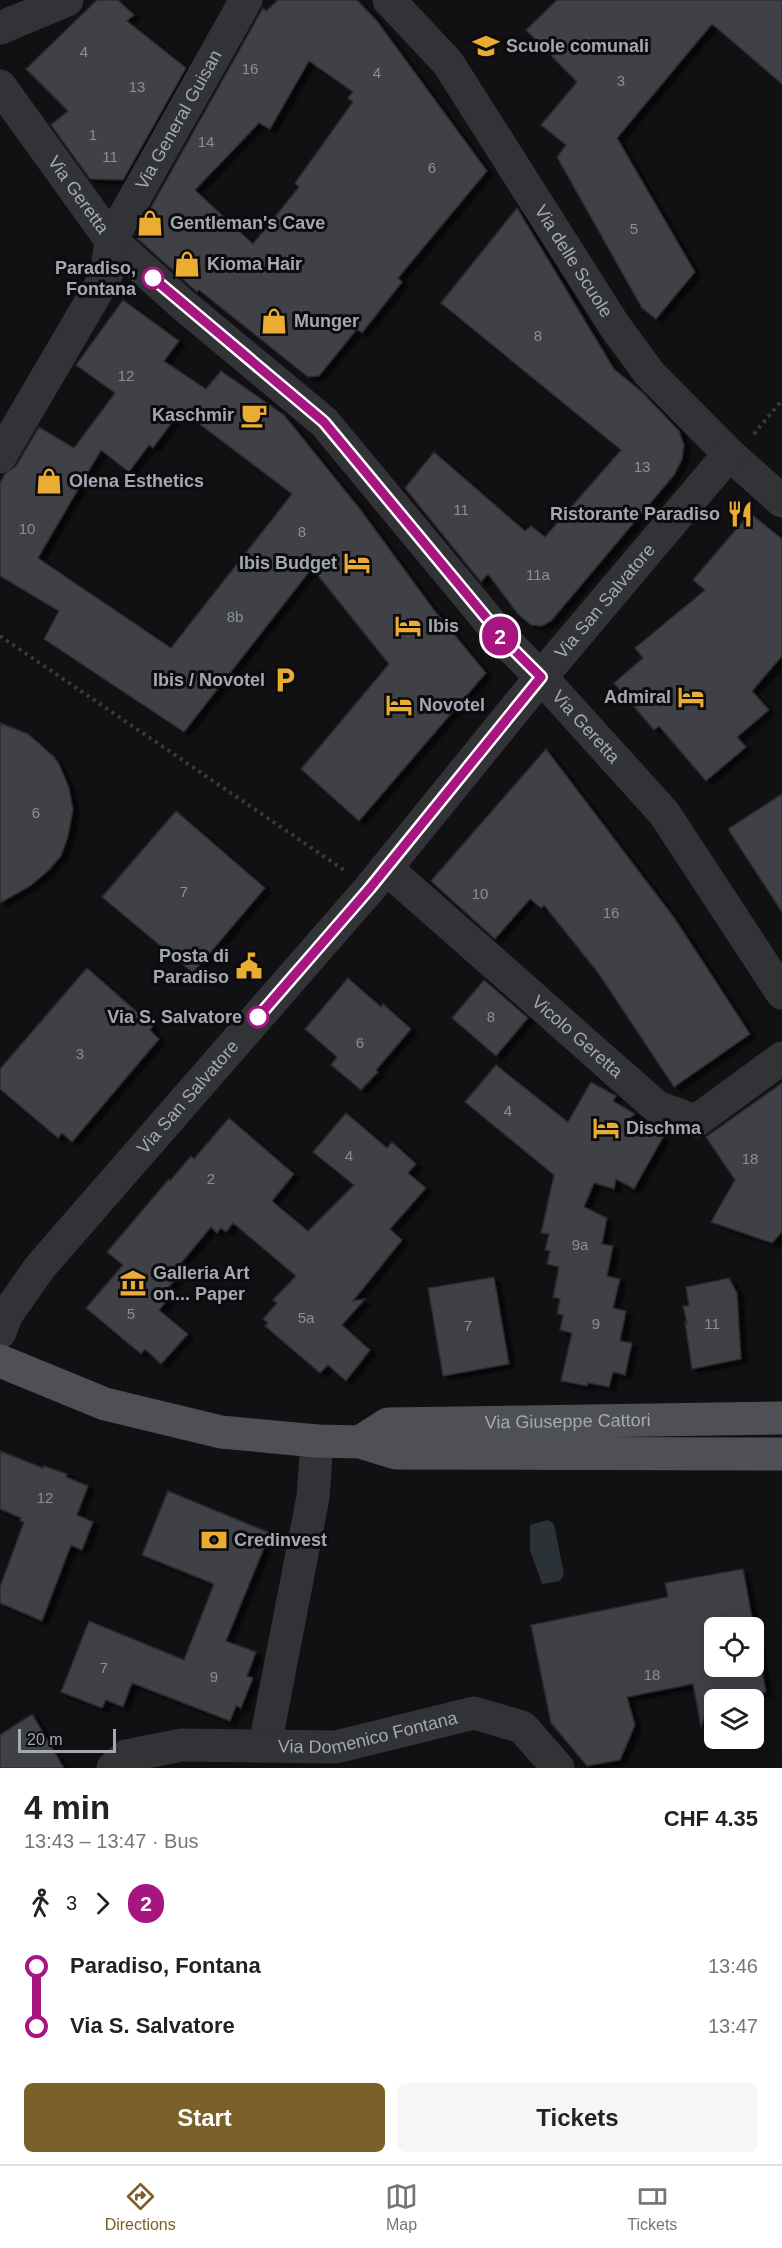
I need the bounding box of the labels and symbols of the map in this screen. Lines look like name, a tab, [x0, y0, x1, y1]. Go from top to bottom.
school or university icon: Scuole comunali	[471, 31, 501, 61]
place label: Scuole comunali	[506, 36, 649, 56]
house number: 4	[80, 43, 88, 60]
street label: Via General Guisan	[131, 47, 226, 193]
house number: 16	[242, 60, 258, 77]
house number: 4	[373, 64, 381, 81]
house number: 3	[617, 72, 625, 89]
house number: 13	[129, 78, 145, 95]
house number: 1	[89, 126, 97, 143]
house number: 14	[198, 133, 214, 150]
house number: 11	[102, 148, 118, 165]
street label: Via Geretta	[44, 152, 114, 238]
house number: 6	[428, 159, 436, 176]
street label: Via delle Scuole	[531, 201, 617, 321]
shop icon: Gentleman's Cave	[135, 208, 165, 238]
place label: Gentleman's Cave	[170, 213, 325, 233]
house number: 5	[630, 220, 638, 237]
shop icon: Kioma Hair	[172, 249, 202, 279]
place label: Kioma Hair	[207, 254, 302, 274]
place label: Paradiso, Fontana	[55, 258, 137, 299]
marker: Paradiso, Fontana	[142, 267, 164, 289]
shop icon: Munger	[259, 306, 289, 336]
place label: Munger	[294, 311, 359, 331]
house number: 8	[534, 327, 542, 344]
house number: 12	[118, 367, 134, 384]
cafe icon: Kaschmir	[239, 400, 269, 430]
place label: Kaschmir	[152, 405, 234, 425]
house number: 13	[634, 458, 650, 475]
shop icon: Olena Esthetics	[34, 466, 64, 496]
place label: Olena Esthetics	[69, 471, 204, 491]
restaurant icon: Ristorante Paradiso	[725, 499, 755, 529]
house number: 11	[453, 501, 469, 518]
place label: Ristorante Paradiso	[550, 504, 720, 524]
house number: 10	[19, 520, 35, 537]
house number: 8	[298, 523, 306, 540]
street label: Via San Salvatore	[551, 540, 659, 663]
hotel icon: Ibis Budget	[342, 548, 372, 578]
place label: Ibis Budget	[239, 553, 337, 573]
house number: 11a	[526, 566, 551, 583]
house number: 8b	[227, 608, 243, 625]
hotel icon: Ibis	[393, 611, 423, 641]
place label: Ibis	[428, 616, 459, 636]
line badge: 2	[480, 616, 520, 656]
parking icon: Ibis / Novotel	[270, 665, 300, 695]
place label: Ibis / Novotel	[153, 670, 265, 690]
hotel icon: Admiral	[676, 682, 706, 712]
street label: Via Geretta	[548, 686, 624, 768]
place label: Admiral	[604, 687, 671, 707]
hotel icon: Novotel	[384, 690, 414, 720]
place label: Novotel	[419, 695, 485, 715]
house number: 6	[32, 804, 40, 821]
house number: 7	[180, 883, 188, 900]
house number: 10	[472, 885, 488, 902]
house number: 16	[603, 904, 619, 921]
place label: Posta di Paradiso	[153, 946, 229, 987]
public building icon: Posta di Paradiso	[234, 951, 264, 981]
street label: Vicolo Geretta	[528, 992, 627, 1082]
marker: Via S. Salvatore	[247, 1006, 269, 1028]
place label: Via S. Salvatore	[107, 1007, 242, 1027]
house number: 8	[487, 1008, 495, 1025]
house number: 6	[356, 1034, 364, 1051]
street label: Via San Salvatore	[133, 1036, 243, 1158]
house number: 3	[76, 1045, 84, 1062]
house number: 4	[504, 1102, 512, 1119]
hotel icon: Dischma	[591, 1113, 621, 1143]
place label: Dischma	[626, 1118, 702, 1138]
house number: 4	[345, 1147, 353, 1164]
house number: 18	[742, 1150, 758, 1167]
house number: 2	[207, 1170, 215, 1187]
house number: 9a	[572, 1236, 589, 1253]
place label: Galleria Art on... Paper	[153, 1263, 249, 1304]
museum icon: Galleria Art on... Paper	[118, 1268, 148, 1298]
house number: 5	[127, 1305, 135, 1322]
house number: 5a	[298, 1309, 315, 1326]
house number: 9	[592, 1315, 600, 1332]
house number: 11	[704, 1315, 720, 1332]
house number: 7	[464, 1317, 472, 1334]
street label: Via Giuseppe Cattori	[485, 1410, 651, 1433]
house number: 12	[37, 1489, 53, 1506]
bank icon: Credinvest	[199, 1525, 229, 1555]
place label: Credinvest	[234, 1530, 327, 1550]
house number: 7	[100, 1659, 108, 1676]
house number: 18	[644, 1666, 660, 1683]
house number: 9	[210, 1668, 218, 1685]
street label: Via Domenico Fontana	[278, 1707, 460, 1758]
scale bar	[18, 1726, 116, 1754]

